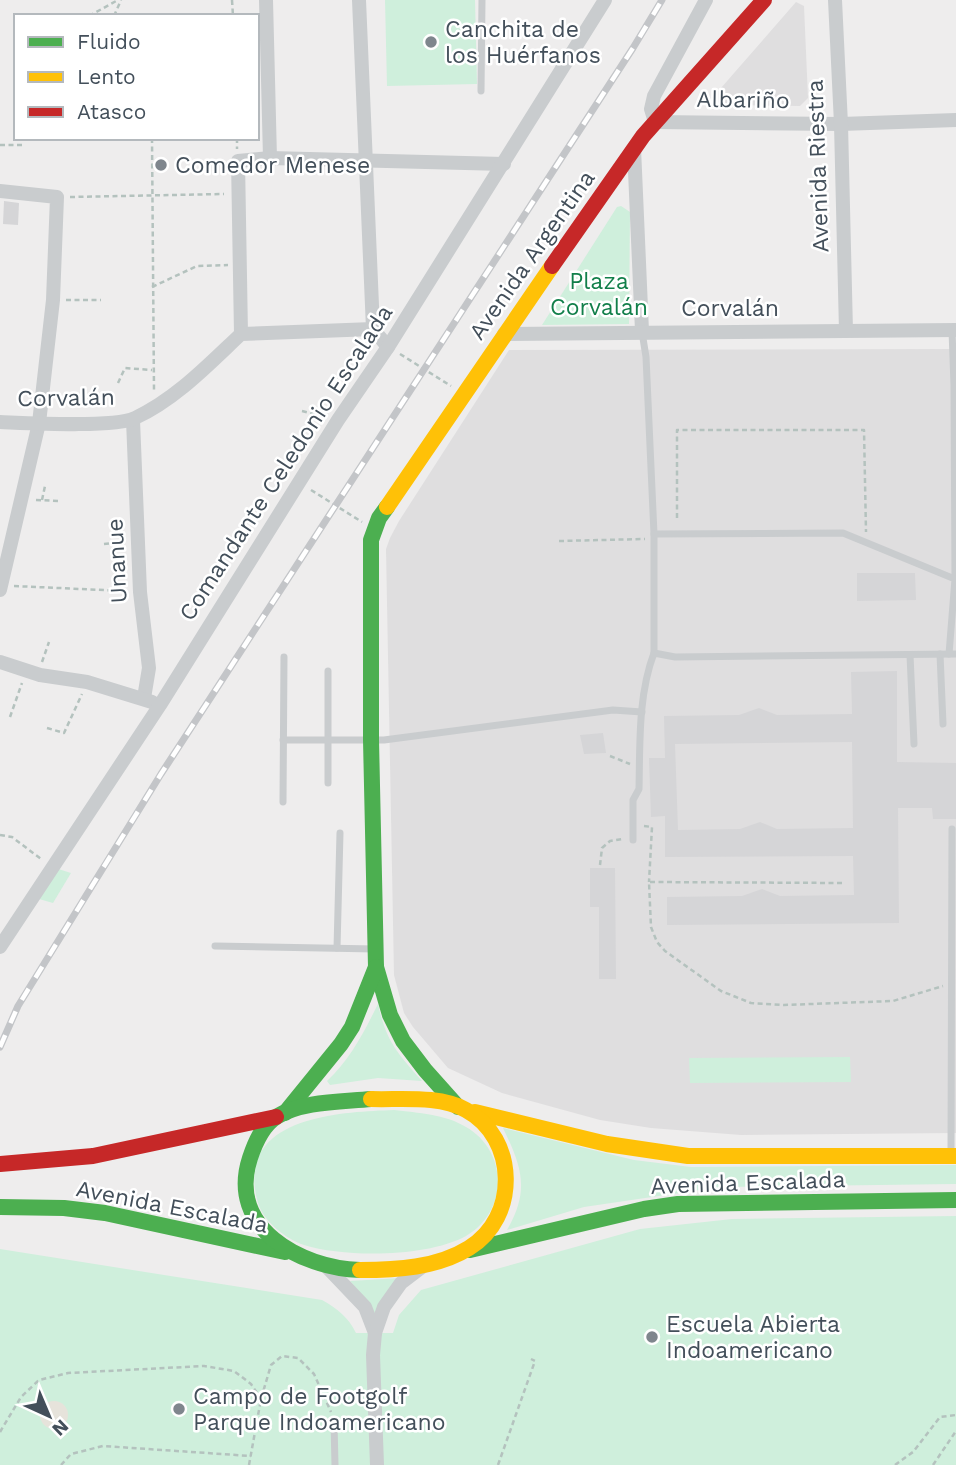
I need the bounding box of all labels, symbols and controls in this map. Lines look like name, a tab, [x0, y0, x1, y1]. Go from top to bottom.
legend	[14, 14, 259, 140]
place label: Canchita de los Huérfanos	[445, 16, 601, 69]
text: Fluido	[77, 29, 141, 54]
marker: Canchita de los Huérfanos	[423, 34, 439, 50]
text: Lento	[77, 64, 136, 89]
street label: Avenida Riestra	[801, 79, 835, 253]
street label: Albariño	[696, 86, 790, 114]
text: Atasco	[77, 99, 146, 124]
place label: Comedor Menese	[175, 152, 370, 179]
marker: Comedor Menese	[153, 157, 169, 173]
street label: Avenida Argentina	[463, 165, 601, 345]
park label: Plaza Corvalán	[550, 268, 648, 321]
street label: Corvalán	[681, 295, 779, 322]
street label: Comandante Celedonio Escalada	[174, 300, 398, 626]
street label: Corvalán	[17, 384, 115, 412]
street label: Unanue	[101, 518, 133, 604]
street label: Avenida Escalada	[650, 1166, 846, 1200]
street label: Avenida Escalada	[74, 1175, 270, 1239]
place label: Escuela Abierta Indoamericano	[666, 1311, 840, 1364]
marker: Escuela Abierta Indoamericano	[644, 1329, 660, 1345]
north arrow	[14, 1381, 84, 1451]
place label: Campo de Footgolf Parque Indoamericano	[193, 1383, 446, 1436]
marker: Campo de Footgolf Parque Indoamericano	[171, 1401, 187, 1417]
text: N	[47, 1415, 74, 1441]

